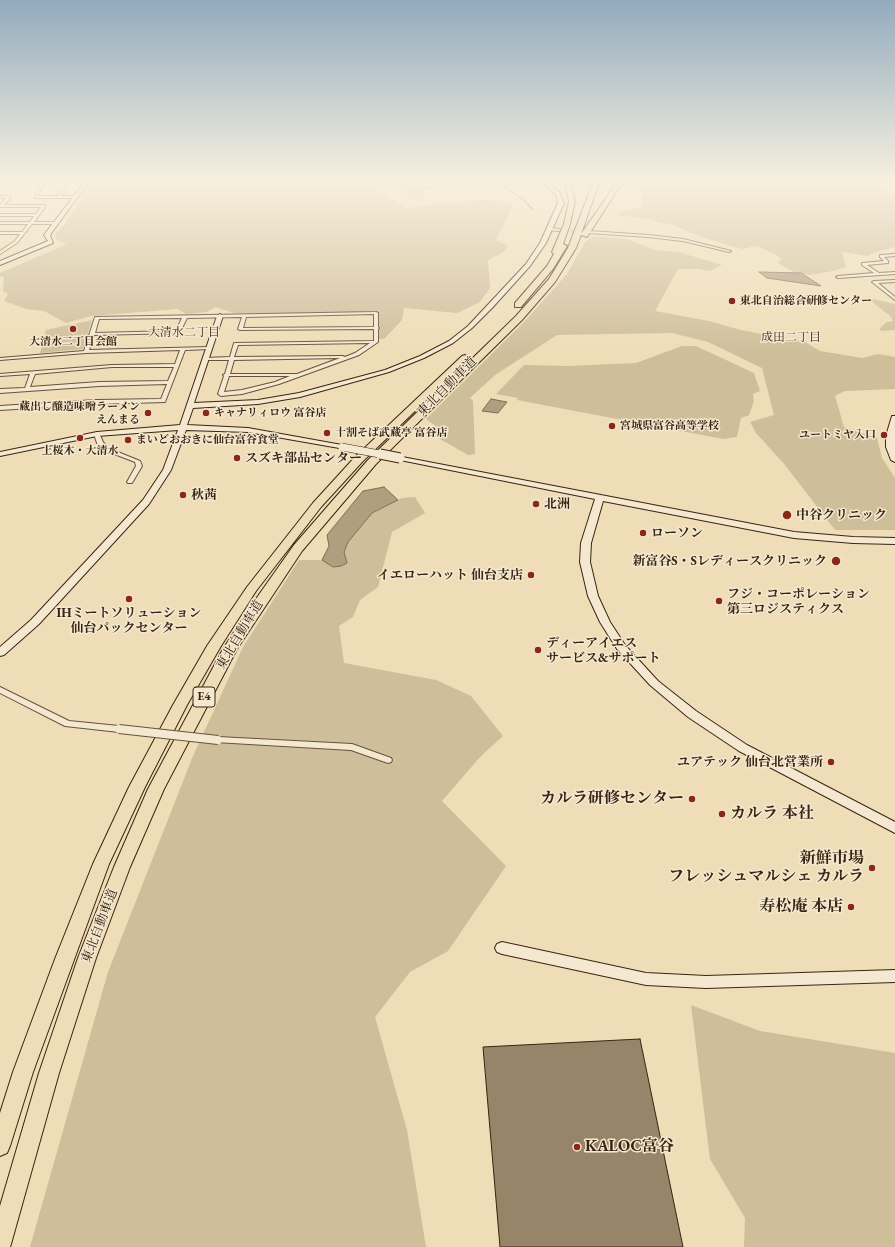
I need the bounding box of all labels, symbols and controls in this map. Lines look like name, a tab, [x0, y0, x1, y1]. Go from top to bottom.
place label: 東北自治総合研修センター	[740, 294, 872, 308]
marker: 東北自治総合研修センター	[727, 296, 737, 306]
marker: 大清水二丁目会館	[68, 324, 78, 334]
district label: 大清水二丁目	[148, 326, 220, 340]
district label: 成田二丁目	[761, 331, 821, 345]
place label: 大清水二丁目会館	[29, 335, 117, 349]
street label: 東北自動車道	[414, 354, 480, 420]
place label: 蔵出し醸造味噌ラーメン えんまる	[19, 400, 140, 426]
place label: キャナリィロウ 富谷店	[214, 406, 327, 420]
marker: 蔵出し醸造味噌ラーメン えんまる	[143, 408, 153, 418]
marker: キャナリィロウ 富谷店	[201, 408, 211, 418]
place label: 宮城県富谷高等学校	[620, 419, 719, 433]
marker: 宮城県富谷高等学校	[607, 421, 617, 431]
place label: 十割そば武蔵亭 富谷店	[335, 426, 448, 440]
marker: 十割そば武蔵亭 富谷店	[322, 428, 332, 438]
place label: ユートミヤ入口	[799, 428, 876, 442]
marker: ユートミヤ入口	[879, 430, 889, 440]
marker: 上桜木・大清水	[75, 433, 85, 443]
place label: まいどおおきに仙台富谷食堂	[136, 433, 279, 447]
marker: まいどおおきに仙台富谷食堂	[123, 435, 133, 445]
place label: 上桜木・大清水	[42, 444, 118, 458]
place label: スズキ部品センター	[245, 450, 362, 466]
marker: スズキ部品センター	[232, 453, 242, 463]
place label: 秋茜	[191, 487, 217, 503]
marker: 秋茜	[178, 490, 188, 500]
place label: 北洲	[544, 496, 570, 512]
marker: 北洲	[531, 499, 541, 509]
place label: 中谷クリニック	[796, 507, 887, 523]
marker: 中谷クリニック	[781, 509, 793, 521]
place label: ローソン	[651, 525, 703, 541]
marker: ローソン	[638, 528, 648, 538]
place label: 新富谷S・Sレディースクリニック	[632, 553, 827, 569]
marker: 新富谷S・Sレディースクリニック	[830, 555, 842, 567]
place label: イエローハット 仙台支店	[377, 567, 523, 583]
marker: イエローハット 仙台支店	[526, 570, 536, 580]
place label: フジ・コーポレーション 第三ロジスティクス	[727, 586, 870, 617]
marker: IHミートソリューション 仙台パックセンター	[124, 594, 134, 604]
marker: フジ・コーポレーション 第三ロジスティクス	[714, 596, 724, 606]
street label: 東北自動車道	[213, 598, 267, 672]
place label: IHミートソリューション 仙台パックセンター	[56, 605, 202, 636]
place label: ディーアイエス サービス&サポート	[546, 635, 660, 666]
marker: ディーアイエス サービス&サポート	[533, 645, 543, 655]
road number: E4	[193, 687, 215, 707]
place label: ユアテック 仙台北営業所	[677, 754, 823, 770]
marker: ユアテック 仙台北営業所	[826, 757, 836, 767]
place label: カルラ研修センター	[540, 789, 684, 809]
marker: カルラ研修センター	[687, 794, 697, 804]
place label: カルラ 本社	[730, 804, 814, 824]
marker: カルラ 本社	[717, 809, 727, 819]
place label: 新鮮市場 フレッシュマルシェ カルラ	[668, 849, 864, 887]
marker: 新鮮市場 フレッシュマルシェ カルラ	[867, 863, 877, 873]
street label: 東北自動車道	[79, 887, 121, 965]
place label: 寿松庵 本店	[759, 897, 843, 917]
marker: 寿松庵 本店	[846, 902, 856, 912]
place label: KALOC富谷	[585, 1137, 674, 1157]
marker: KALOC富谷	[572, 1142, 582, 1152]

